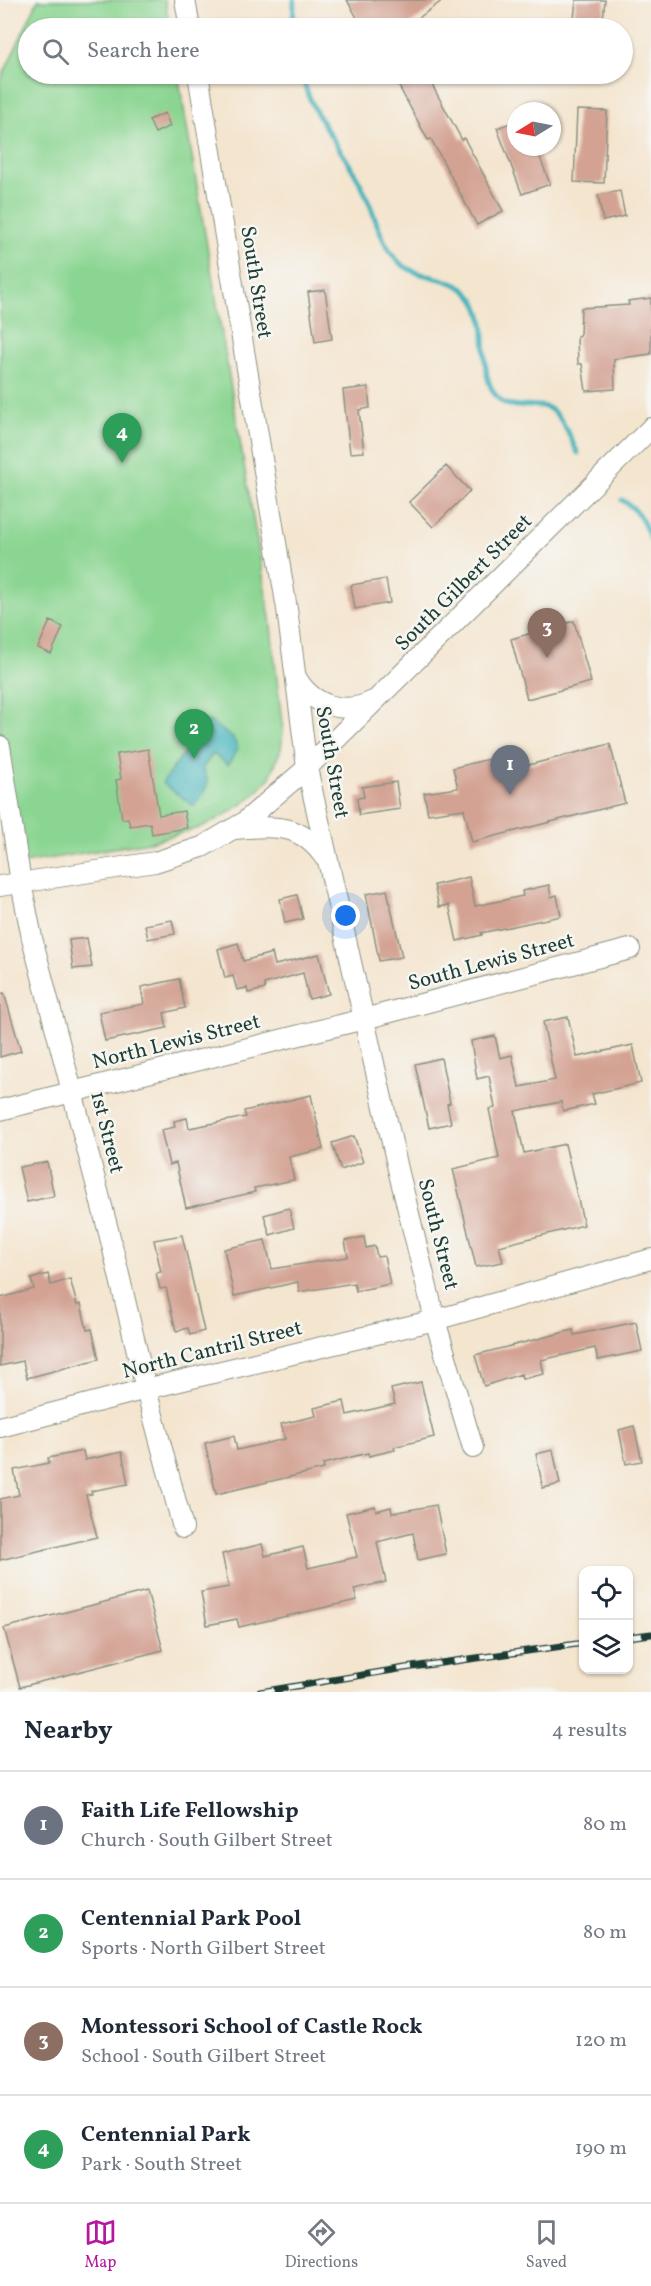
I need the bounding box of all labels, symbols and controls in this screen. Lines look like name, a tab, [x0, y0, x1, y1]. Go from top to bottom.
search box	[18, 18, 633, 84]
icon: search	[39, 35, 72, 68]
text: Search here	[87, 36, 200, 67]
north arrow	[507, 102, 561, 156]
street label: South Street	[232, 224, 279, 341]
pin: 4	[102, 414, 142, 463]
street label: South Gilbert Street	[389, 508, 539, 658]
pin: 3	[528, 608, 566, 658]
street label: South Street	[307, 704, 356, 821]
pin: 2	[174, 710, 214, 759]
pin: 1	[490, 746, 530, 795]
your location	[331, 901, 360, 930]
street label: South Lewis Street	[405, 926, 578, 999]
street label: North Lewis Street	[89, 1008, 263, 1077]
street label: 1st Street	[82, 1088, 131, 1177]
street label: South Street	[410, 1176, 465, 1293]
street label: North Cantril Street	[119, 1314, 305, 1387]
map controls	[579, 1566, 633, 1674]
button: locate	[579, 1566, 633, 1620]
button: layers	[579, 1620, 633, 1674]
text: Nearby	[24, 1713, 113, 1749]
text: 4 results	[552, 1717, 627, 1745]
text: Faith Life Fellowship	[81, 1796, 299, 1827]
text: 1	[39, 1811, 48, 1839]
text: 80 m	[583, 1811, 627, 1839]
text: Church · South Gilbert Street	[81, 1827, 333, 1855]
text: Centennial Park Pool	[81, 1904, 301, 1935]
text: 2	[38, 1919, 49, 1947]
text: 80 m	[583, 1919, 627, 1947]
text: Sports · North Gilbert Street	[81, 1935, 326, 1963]
text: Montessori School of Castle Rock	[81, 2012, 422, 2043]
text: 3	[38, 2027, 49, 2055]
text: 120 m	[575, 2027, 627, 2055]
text: School · South Gilbert Street	[81, 2043, 326, 2071]
text: Centennial Park	[81, 2120, 251, 2151]
text: 4	[37, 2135, 50, 2163]
text: 190 m	[575, 2135, 627, 2163]
text: Park · South Street	[81, 2151, 242, 2179]
tab: Map	[84, 2216, 117, 2274]
tab: Directions	[285, 2216, 358, 2274]
tab: Saved	[526, 2216, 567, 2274]

